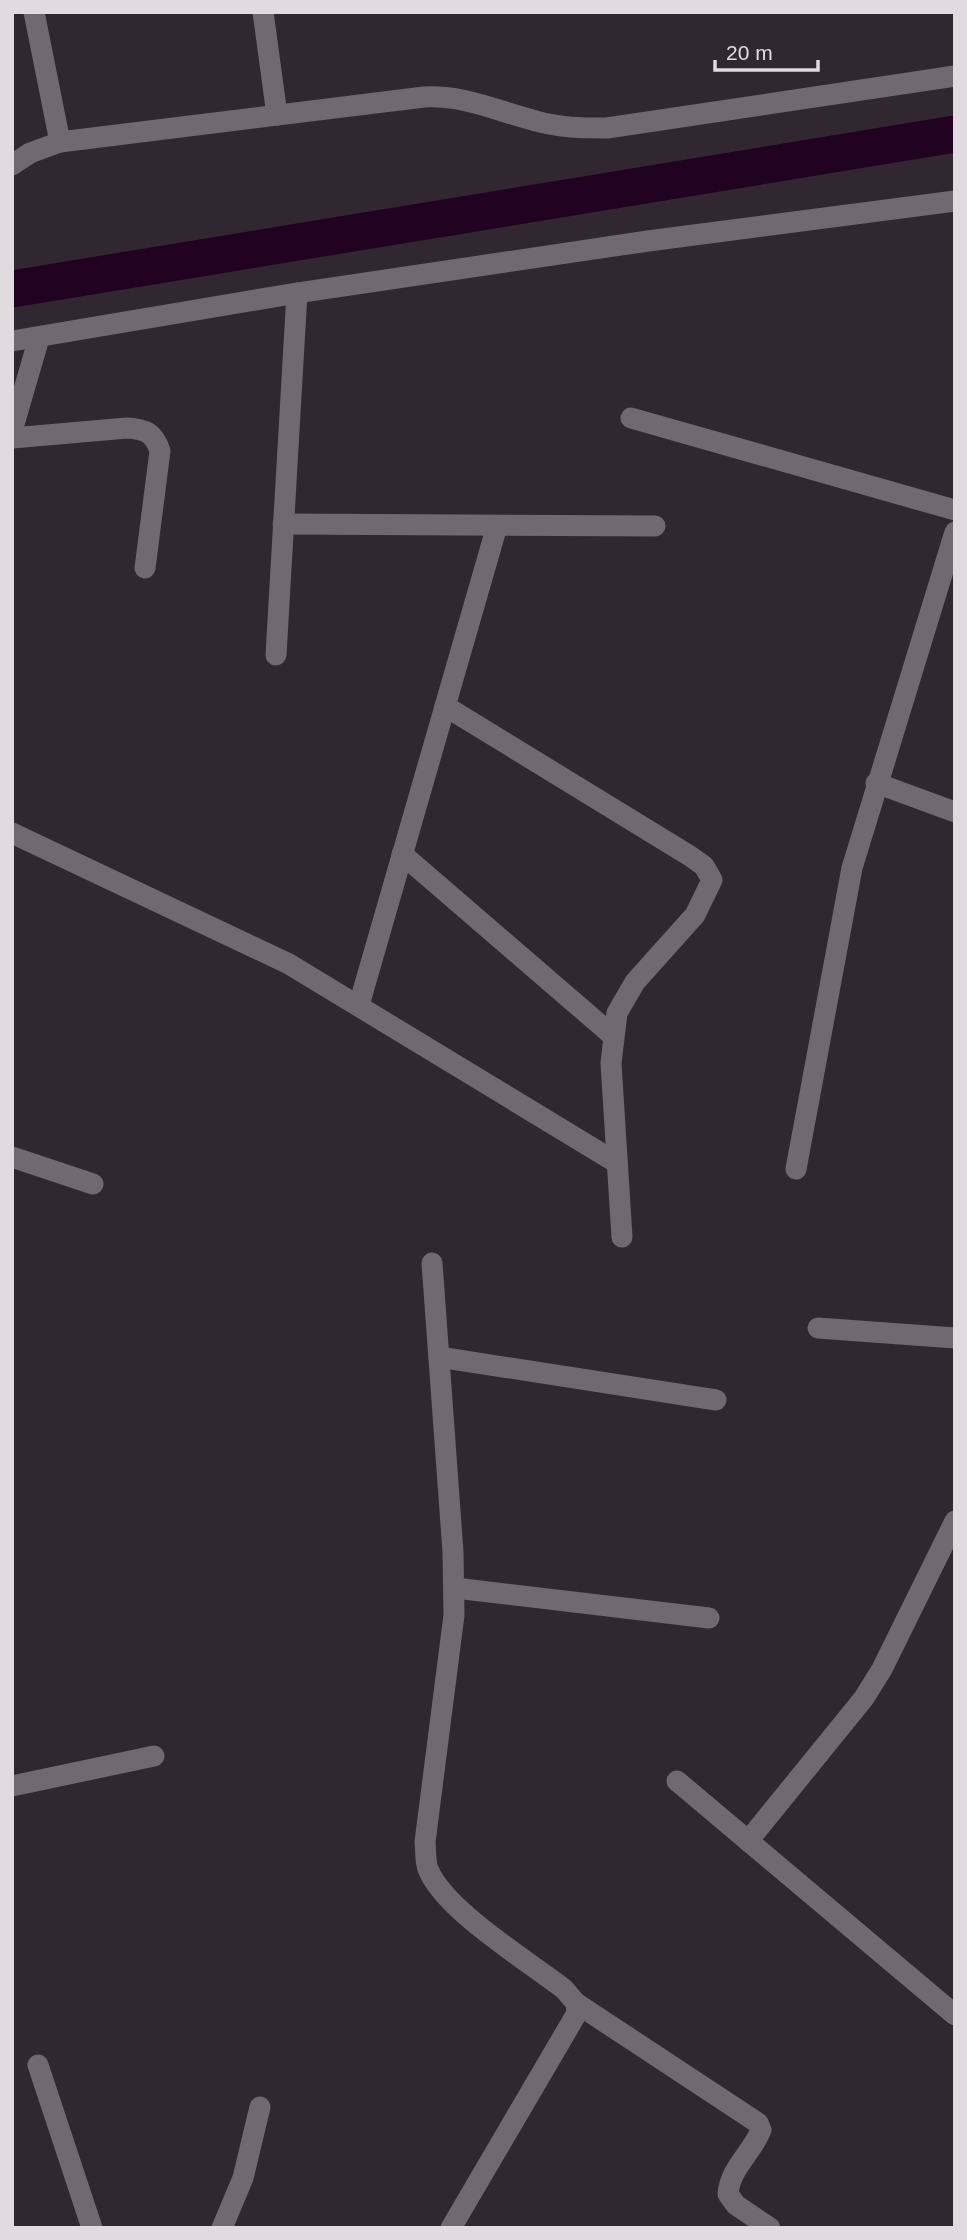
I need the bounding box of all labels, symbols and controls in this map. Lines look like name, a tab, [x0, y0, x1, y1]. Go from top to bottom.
scale bar	[715, 28, 818, 72]
text: 20 m	[726, 41, 773, 64]

